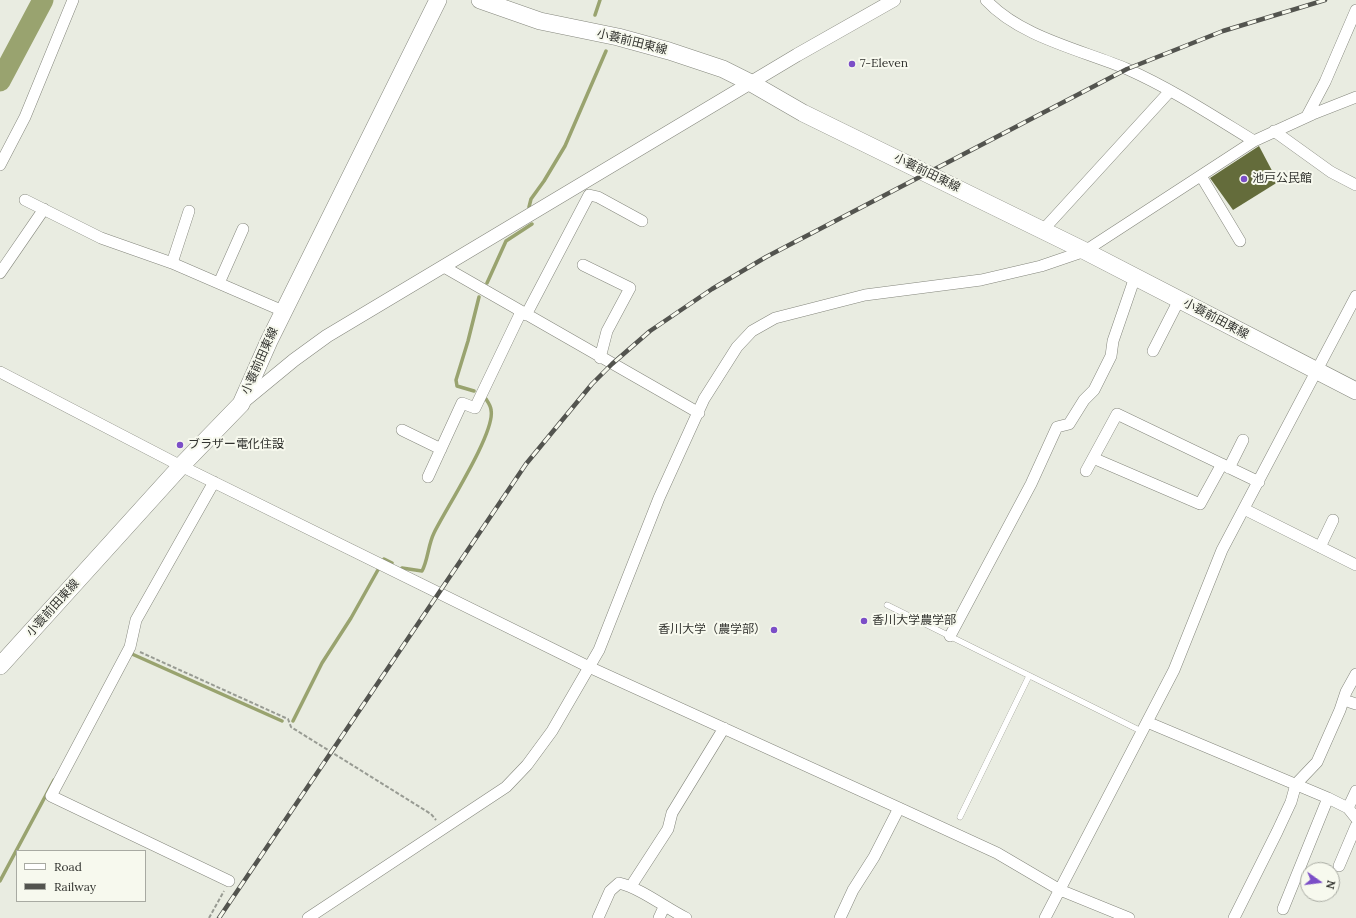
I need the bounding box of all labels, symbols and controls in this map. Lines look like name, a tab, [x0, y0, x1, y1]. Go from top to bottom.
street label: 小蓑前田東線	[595, 26, 669, 58]
place label: 7-Eleven	[860, 57, 908, 71]
marker: 7-Eleven	[847, 59, 857, 69]
street label: 小蓑前田東線	[891, 151, 963, 195]
place label: 池戸公民館	[1252, 172, 1312, 186]
marker: 池戸公民館	[1239, 174, 1249, 184]
street label: 小蓑前田東線	[1181, 296, 1251, 342]
street label: 小蓑前田東線	[239, 325, 281, 397]
place label: ブラザー電化住設	[188, 438, 284, 452]
marker: ブラザー電化住設	[175, 440, 185, 450]
street label: 小蓑前田東線	[24, 576, 82, 640]
place label: 香川大学農学部	[872, 614, 956, 628]
marker: 香川大学農学部	[859, 616, 869, 626]
place label: 香川大学（農学部）	[658, 623, 766, 637]
marker: 香川大学（農学部）	[769, 625, 779, 635]
legend	[16, 850, 146, 902]
text: Road	[54, 859, 82, 874]
north arrow	[1300, 862, 1340, 902]
text: Railway	[54, 879, 96, 894]
text: N	[1323, 879, 1338, 890]

